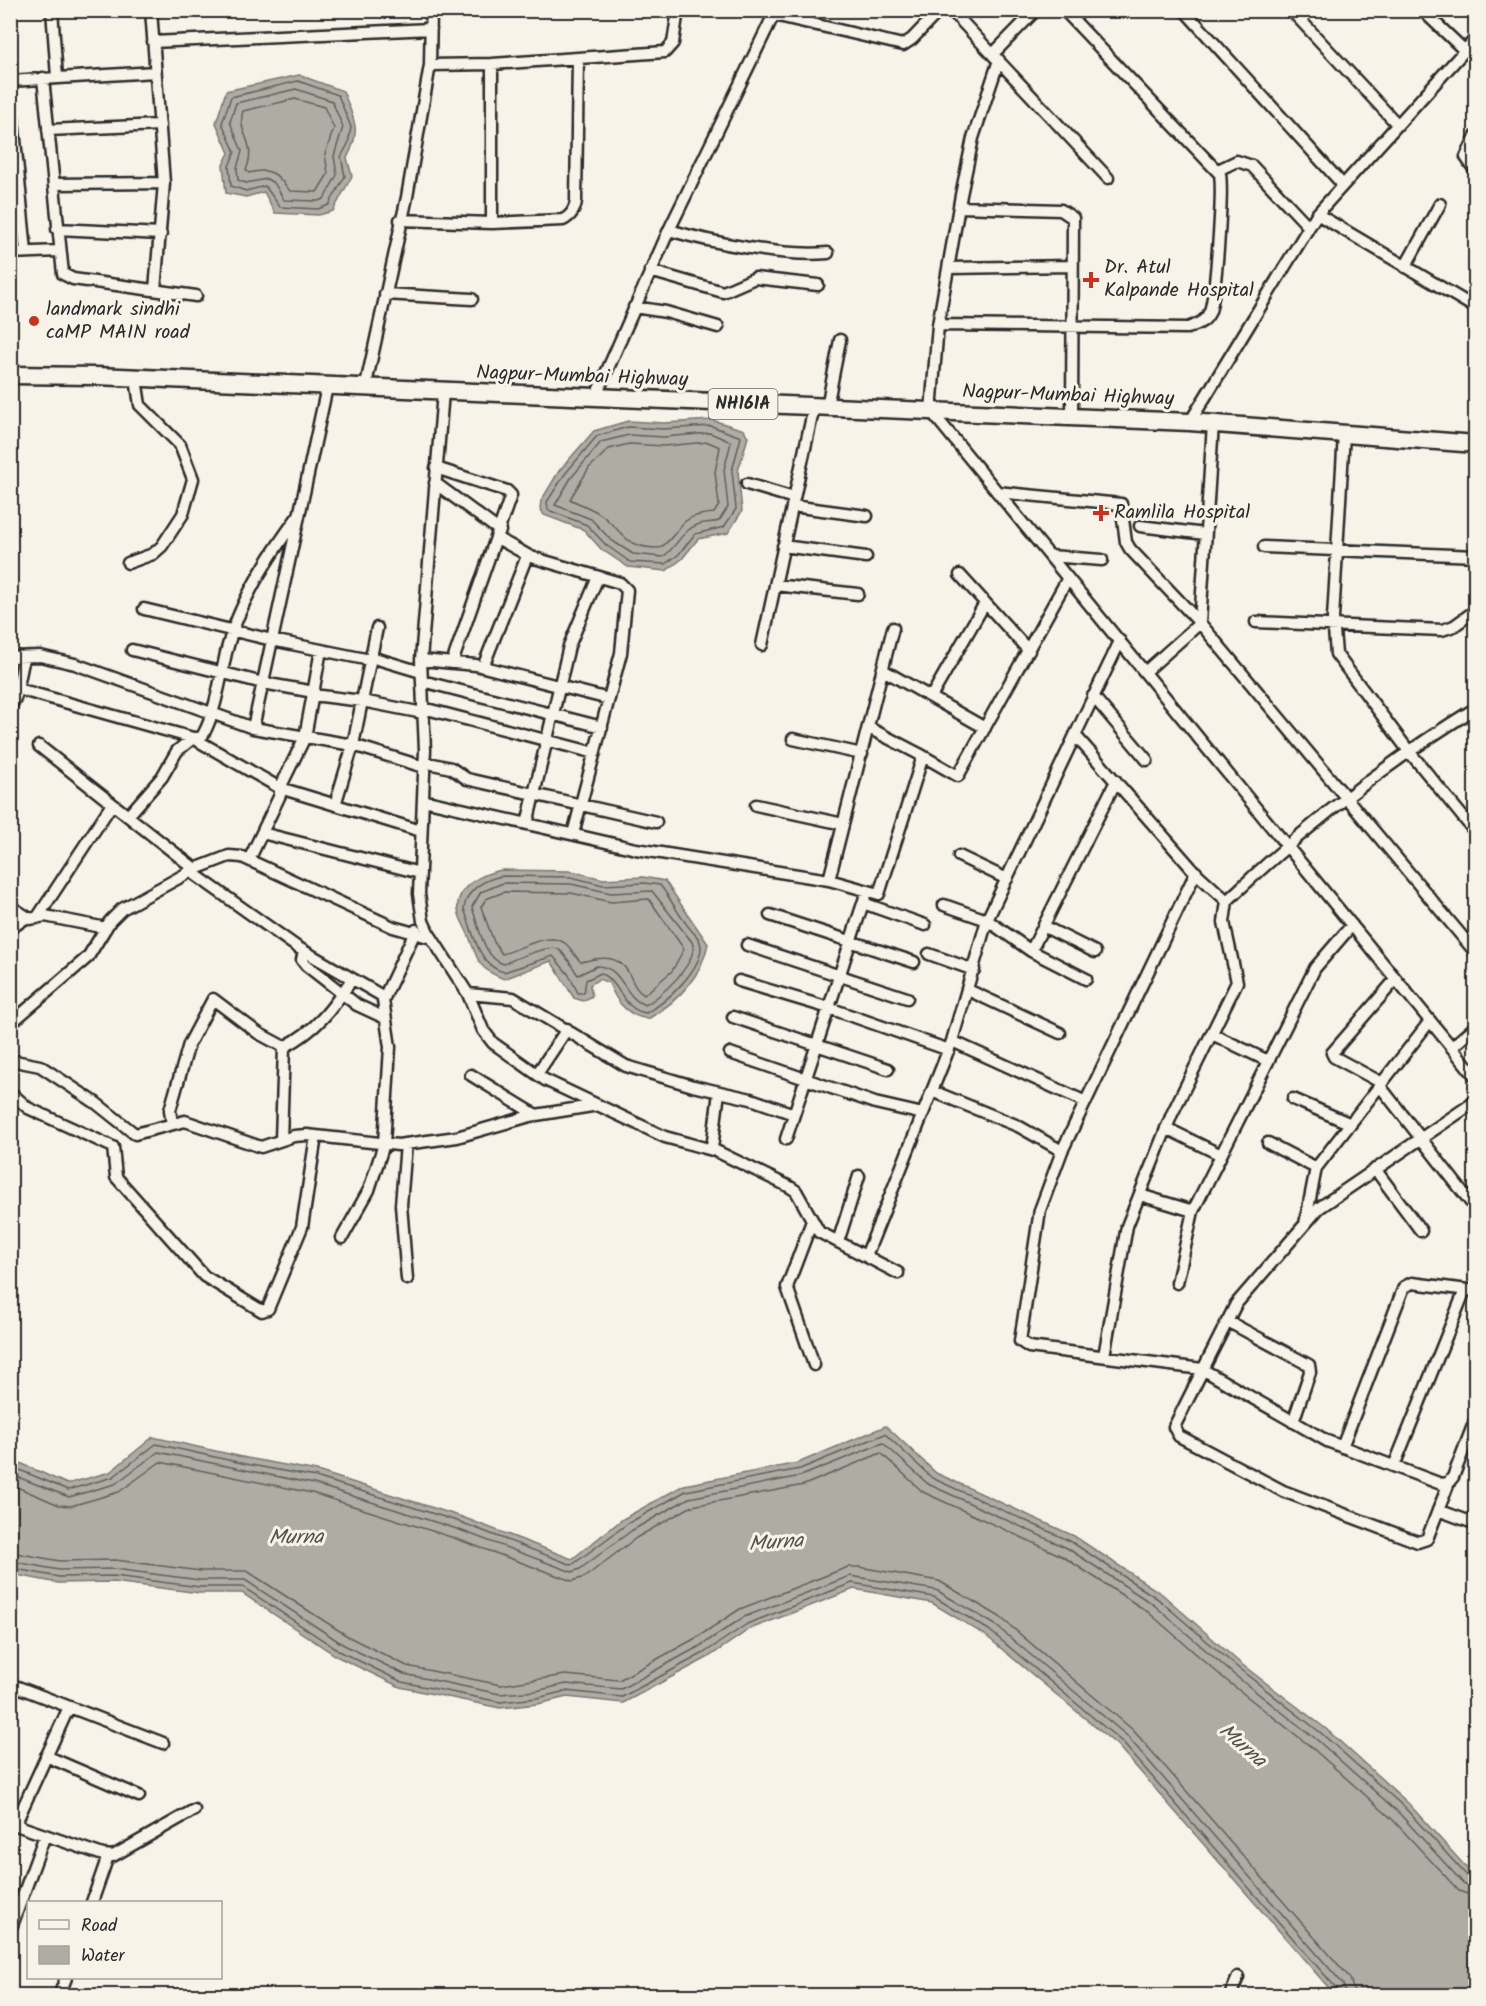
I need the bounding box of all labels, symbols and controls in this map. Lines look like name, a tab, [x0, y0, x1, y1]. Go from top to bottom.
place label: Dr. Atul Kalpande Hospital	[1104, 252, 1254, 307]
marker: Dr. Atul Kalpande Hospital	[1082, 271, 1100, 289]
place label: landmark sindhi caMP MAIN road	[46, 294, 191, 349]
marker: landmark sindhi caMP MAIN road	[27, 314, 41, 328]
street label: Nagpur-Mumbai Highway	[476, 357, 689, 397]
street label: Nagpur-Mumbai Highway	[962, 376, 1175, 416]
road number: NH161A	[708, 389, 777, 419]
place label: Ramlila Hospital	[1114, 497, 1250, 529]
marker: Ramlila Hospital	[1092, 504, 1110, 522]
water label: Murna	[268, 1521, 325, 1555]
water label: Murna	[748, 1525, 806, 1561]
water label: Murna	[1211, 1716, 1274, 1777]
legend	[27, 1901, 222, 1979]
text: Road	[81, 1912, 118, 1941]
text: Water	[81, 1942, 126, 1971]

